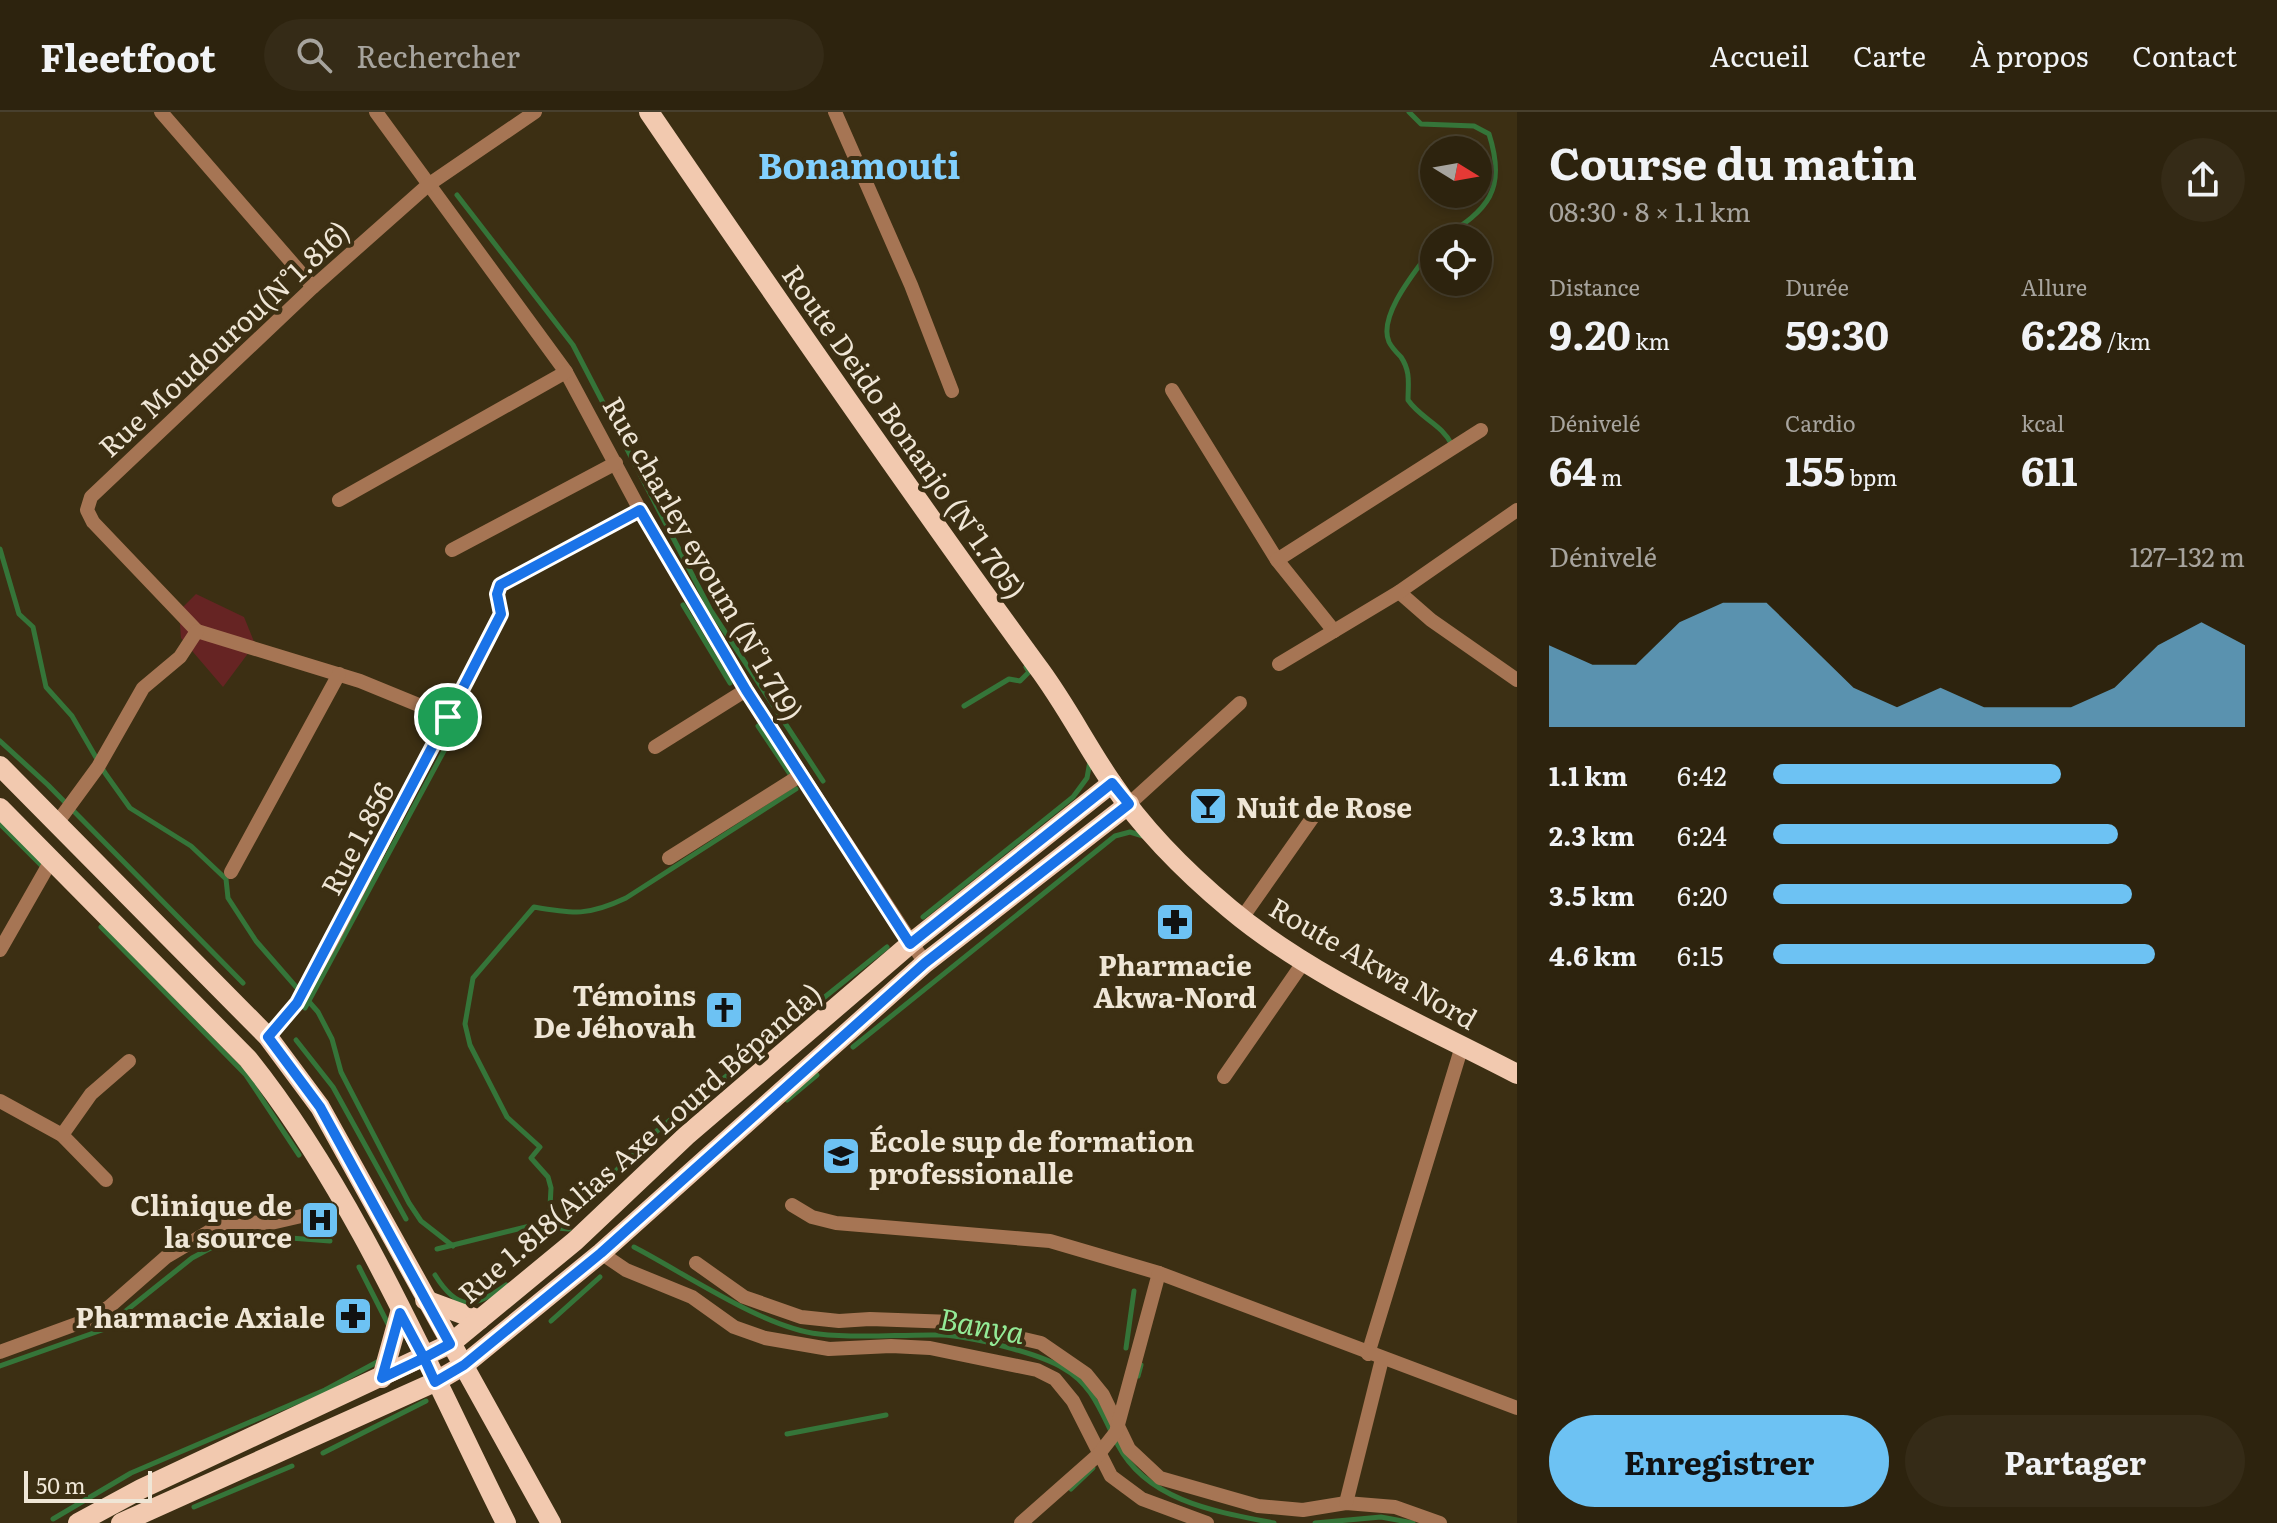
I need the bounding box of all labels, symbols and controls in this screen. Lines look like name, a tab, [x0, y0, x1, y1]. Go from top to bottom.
search box	[264, 19, 824, 91]
text: Fleetfoot	[40, 27, 216, 84]
icon: search	[292, 33, 336, 77]
text: Rechercher	[356, 33, 520, 77]
text: Accueil	[1710, 34, 1809, 76]
text: Carte	[1853, 34, 1926, 76]
text: À propos	[1970, 34, 2088, 76]
text: Contact	[2132, 34, 2237, 76]
text: Course du matin	[1549, 128, 1917, 194]
north arrow	[1420, 136, 1492, 208]
map controls	[1420, 136, 1492, 296]
district label: Bonamouti	[758, 137, 960, 190]
button: share	[2161, 138, 2245, 222]
text: 08:30 · 8 × 1.1 km	[1549, 191, 1751, 230]
street label: Rue Moudourou(N°1.816)	[88, 210, 358, 466]
button: locate	[1420, 224, 1492, 296]
street label: Route Deido Bonanjo (N°1.705)	[773, 255, 1037, 607]
text: Distance	[1549, 270, 1640, 303]
text: Durée	[1785, 270, 1849, 303]
text: Allure	[2021, 270, 2087, 303]
text: 9.20	[1549, 303, 1631, 362]
text: 59:30	[1785, 303, 1889, 362]
text: 6:28	[2021, 303, 2102, 362]
text: km	[1631, 324, 1670, 357]
text: /km	[2102, 324, 2151, 357]
street label: Rue charley eyoum (N°1.719)	[594, 388, 814, 728]
text: Dénivelé	[1549, 406, 1640, 439]
text: Cardio	[1785, 406, 1856, 439]
text: kcal	[2021, 406, 2064, 439]
text: 64	[1549, 439, 1596, 498]
text: 155	[1785, 439, 1845, 498]
text: 611	[2021, 439, 2077, 498]
text: m	[1596, 460, 1622, 493]
text: bpm	[1845, 460, 1897, 493]
text: Dénivelé	[1549, 536, 1657, 575]
text: 127–132 m	[2129, 536, 2245, 575]
pin	[414, 683, 482, 751]
icon: arrive	[426, 695, 470, 739]
text: 1.1 km	[1549, 755, 1628, 794]
text: 6:42	[1677, 755, 1727, 794]
street label: Rue 1.856	[309, 774, 403, 902]
bar icon: Nuit de Rose	[1187, 785, 1229, 827]
place label: Nuit de Rose	[1236, 785, 1412, 827]
text: 2.3 km	[1549, 815, 1635, 854]
text: 6:24	[1677, 815, 1727, 854]
text: 3.5 km	[1549, 875, 1635, 914]
text: 6:20	[1677, 875, 1728, 914]
street label: Route Akwa Nord	[1262, 885, 1486, 1039]
pharmacy icon: Pharmacie Akwa-Nord	[1154, 901, 1196, 943]
text: 4.6 km	[1549, 935, 1637, 974]
text: 6:15	[1677, 935, 1723, 974]
place label: Pharmacie Akwa-Nord	[1093, 943, 1257, 1017]
street label: Rue 1.818(Alias Axe Lourd Bépanda)	[448, 972, 830, 1312]
place label: Témoins De Jéhovah	[533, 973, 696, 1047]
church icon: Témoins De Jéhovah	[703, 989, 745, 1031]
place label: École sup de formation professionalle	[869, 1119, 1194, 1193]
school or university icon: École sup de formation professionalle	[820, 1135, 862, 1177]
place label: Clinique de la source	[130, 1183, 292, 1257]
hospital icon: Clinique de la source	[299, 1199, 341, 1241]
place label: Pharmacie Axiale	[75, 1295, 325, 1337]
pharmacy icon: Pharmacie Axiale	[332, 1295, 374, 1337]
water label: Banya	[936, 1295, 1028, 1353]
button: Enregistrer	[1549, 1415, 1889, 1507]
button: Partager	[1905, 1415, 2245, 1507]
scale bar	[24, 1467, 152, 1503]
text: 50 m	[36, 1468, 86, 1501]

